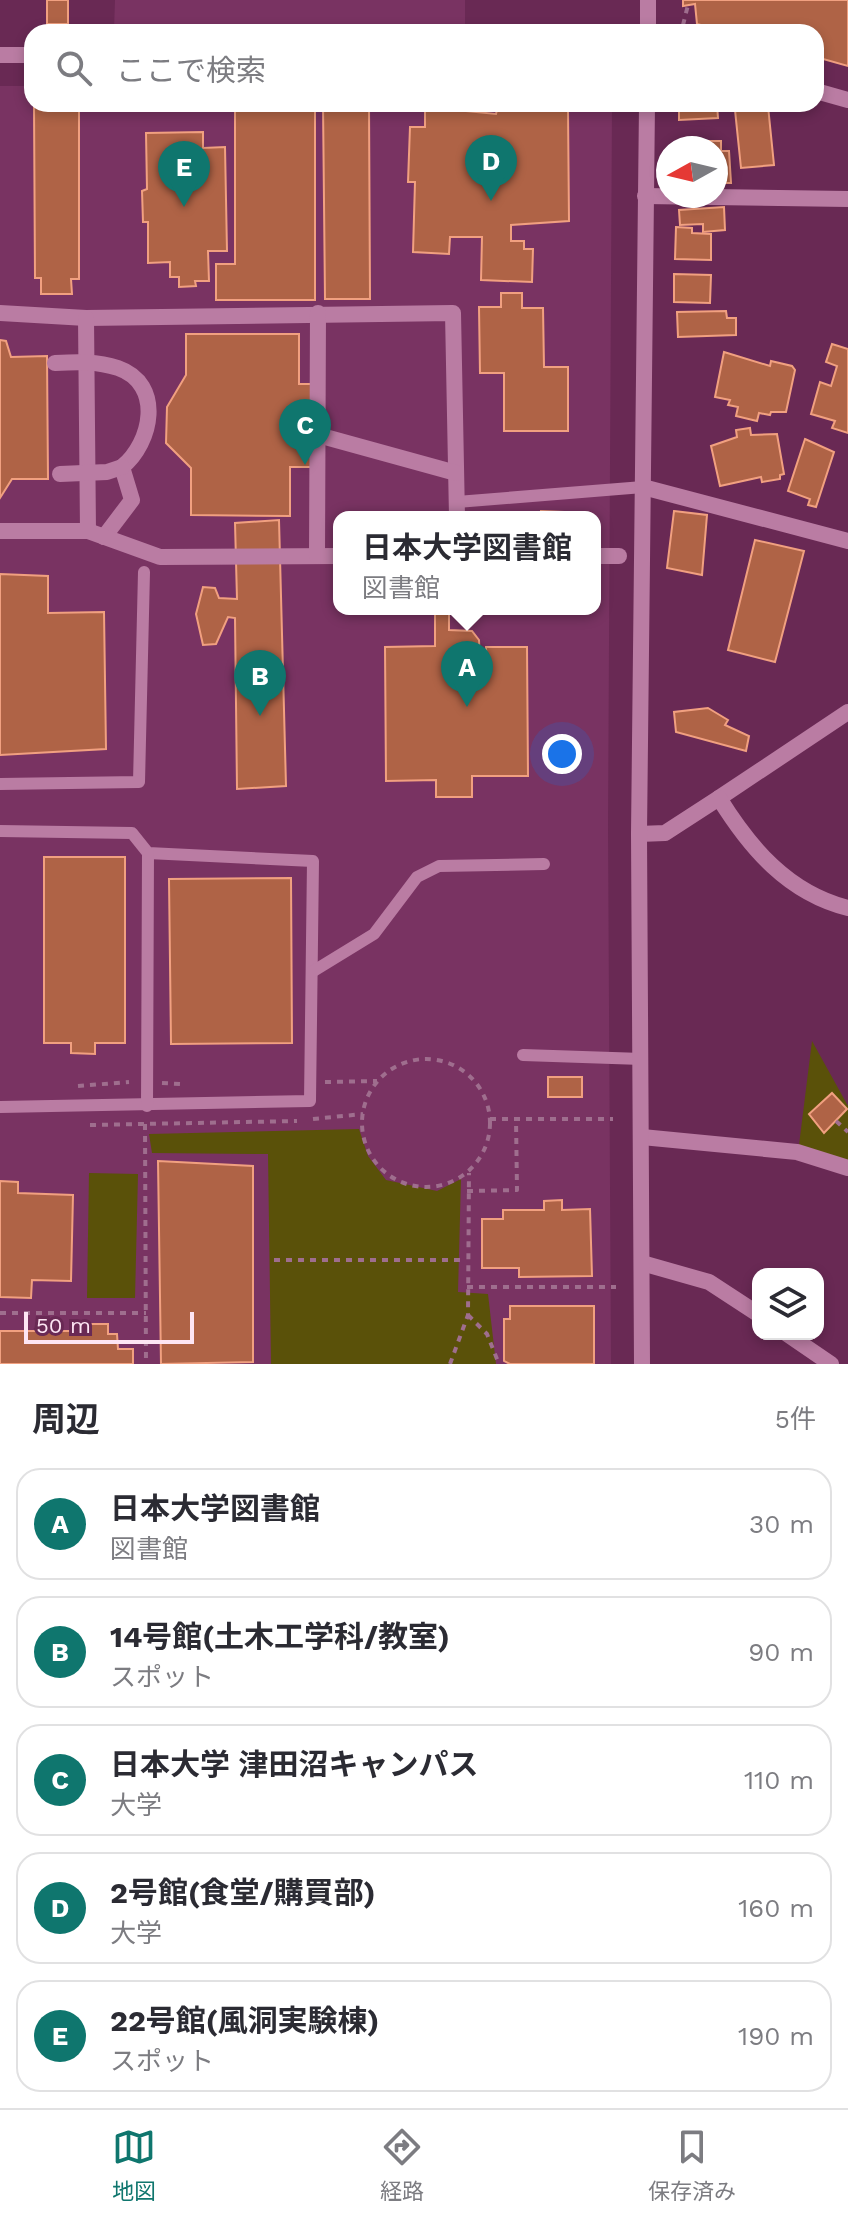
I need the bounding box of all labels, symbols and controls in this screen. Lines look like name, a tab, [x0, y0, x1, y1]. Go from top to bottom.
search box	[24, 24, 824, 112]
icon: search	[52, 46, 96, 90]
text: ここで検索	[116, 53, 266, 88]
pin: D	[465, 135, 517, 201]
north arrow	[656, 136, 728, 208]
pin: E	[158, 141, 210, 207]
pin: C	[279, 399, 331, 465]
popup	[333, 511, 601, 615]
text: 日本大学図書館	[362, 530, 572, 565]
text: 図書館	[362, 573, 440, 603]
pin: A	[441, 641, 493, 707]
pin: B	[234, 650, 286, 716]
your location	[542, 734, 582, 774]
map controls	[752, 1268, 824, 1340]
button: layers	[752, 1268, 824, 1340]
scale bar	[24, 1308, 194, 1344]
text: 50 m	[36, 1313, 91, 1338]
text: 周辺	[32, 1399, 100, 1439]
text: 5件	[775, 1404, 816, 1434]
text: 日本大学図書館	[110, 1491, 320, 1526]
text: A	[51, 1509, 69, 1539]
text: 30 m	[749, 1509, 814, 1539]
text: 図書館	[110, 1534, 188, 1564]
text: 14号館(土木工学科/教室)	[110, 1619, 450, 1654]
text: B	[51, 1637, 69, 1667]
text: 90 m	[748, 1637, 814, 1667]
text: スポット	[110, 1662, 214, 1692]
text: 日本大学 津田沼キャンパス	[110, 1747, 479, 1782]
text: C	[51, 1765, 69, 1795]
text: 110 m	[744, 1765, 814, 1795]
text: 大学	[110, 1790, 162, 1820]
text: 2号館(食堂/購買部)	[110, 1875, 375, 1910]
text: D	[51, 1893, 69, 1923]
text: 160 m	[738, 1893, 814, 1923]
text: 大学	[110, 1918, 162, 1948]
text: 22号館(風洞実験棟)	[110, 2003, 379, 2038]
text: E	[52, 2021, 68, 2051]
text: 190 m	[738, 2021, 814, 2051]
text: スポット	[110, 2046, 214, 2076]
tab: 地図	[112, 2125, 156, 2205]
tab: 経路	[380, 2125, 424, 2205]
tab: 保存済み	[648, 2125, 736, 2205]

